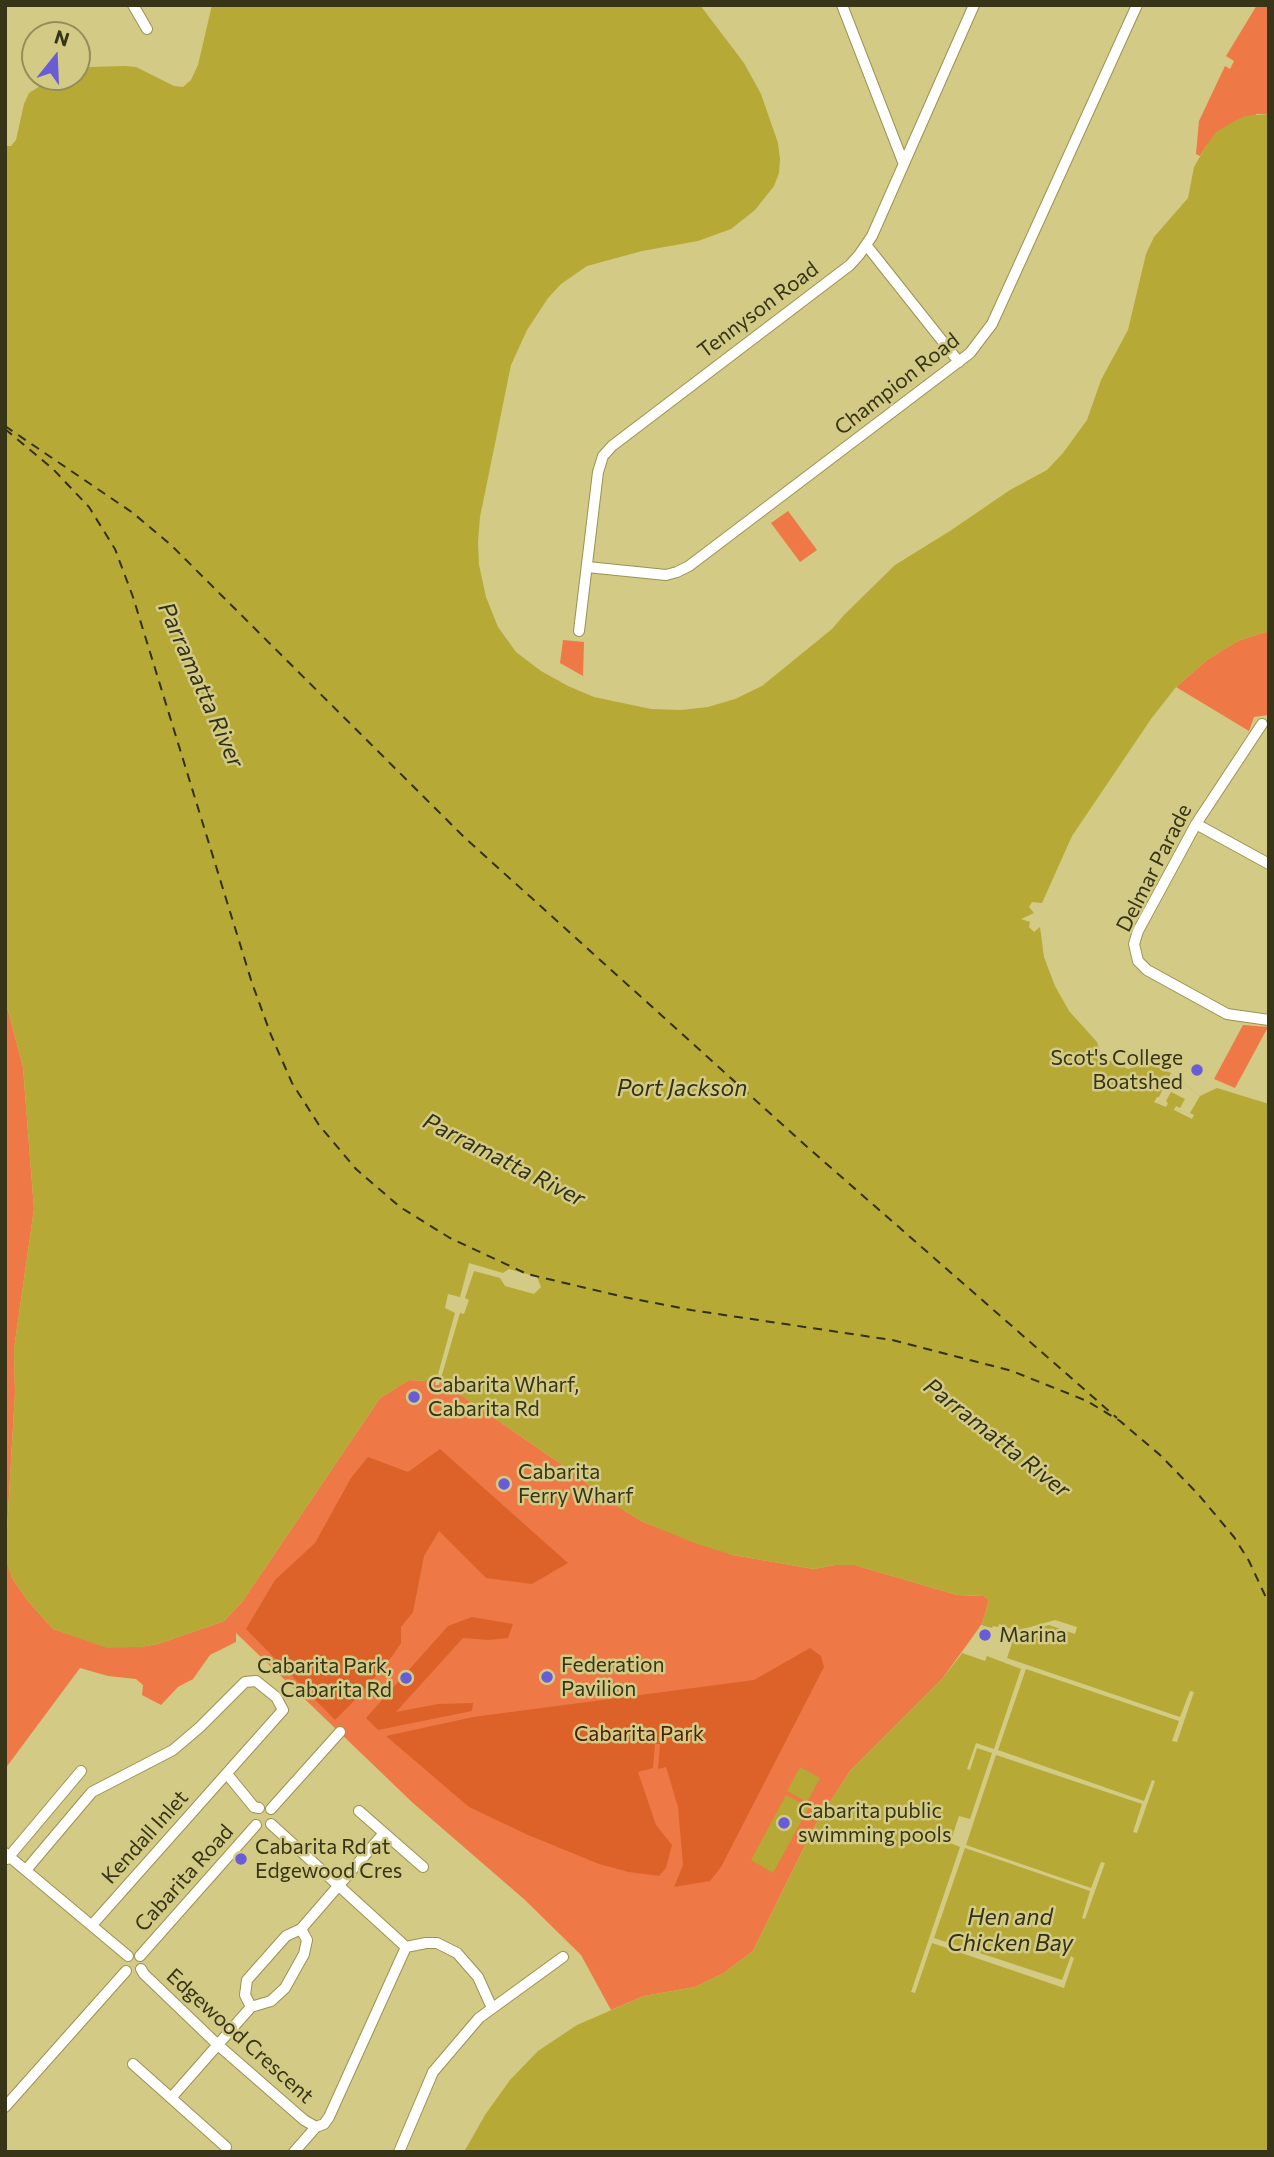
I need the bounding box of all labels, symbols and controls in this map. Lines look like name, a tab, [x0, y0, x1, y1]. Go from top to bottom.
north arrow	[21, 21, 91, 91]
text: N	[52, 24, 72, 51]
street label: Tennyson Road	[693, 256, 823, 364]
street label: Champion Road	[830, 328, 964, 440]
water label: Parramatta River	[152, 598, 250, 772]
street label: Delmar Parade	[1111, 800, 1197, 936]
place label: Scot's College Boatshed	[1051, 1045, 1183, 1095]
marker: Scot's College Boatshed	[1189, 1062, 1205, 1078]
water label: Port Jackson	[617, 1074, 747, 1102]
water label: Parramatta River	[418, 1107, 590, 1213]
place label: Cabarita Wharf, Cabarita Rd	[428, 1372, 579, 1422]
water label: Parramatta River	[918, 1372, 1076, 1504]
marker: Cabarita Wharf, Cabarita Rd	[406, 1389, 422, 1405]
place label: Cabarita Ferry Wharf	[518, 1459, 633, 1509]
marker: Cabarita Ferry Wharf	[496, 1476, 512, 1492]
place label: Marina	[999, 1622, 1067, 1648]
marker: Marina	[977, 1627, 993, 1643]
place label: Federation Pavilion	[561, 1652, 665, 1702]
place label: Cabarita Park, Cabarita Rd	[257, 1653, 392, 1703]
marker: Federation Pavilion	[539, 1669, 555, 1685]
marker: Cabarita Park, Cabarita Rd	[398, 1670, 414, 1686]
park label: Cabarita Park	[574, 1721, 704, 1747]
street label: Kendall Inlet	[96, 1785, 194, 1889]
place label: Cabarita public swimming pools	[798, 1798, 951, 1848]
marker: Cabarita public swimming pools	[776, 1815, 792, 1831]
street label: Cabarita Road	[129, 1819, 239, 1937]
place label: Cabarita Rd at Edgewood Cres	[255, 1834, 402, 1884]
marker: Cabarita Rd at Edgewood Cres	[233, 1851, 249, 1867]
water label: Hen and Chicken Bay	[947, 1903, 1073, 1957]
street label: Edgewood Crescent	[161, 1963, 319, 2109]

